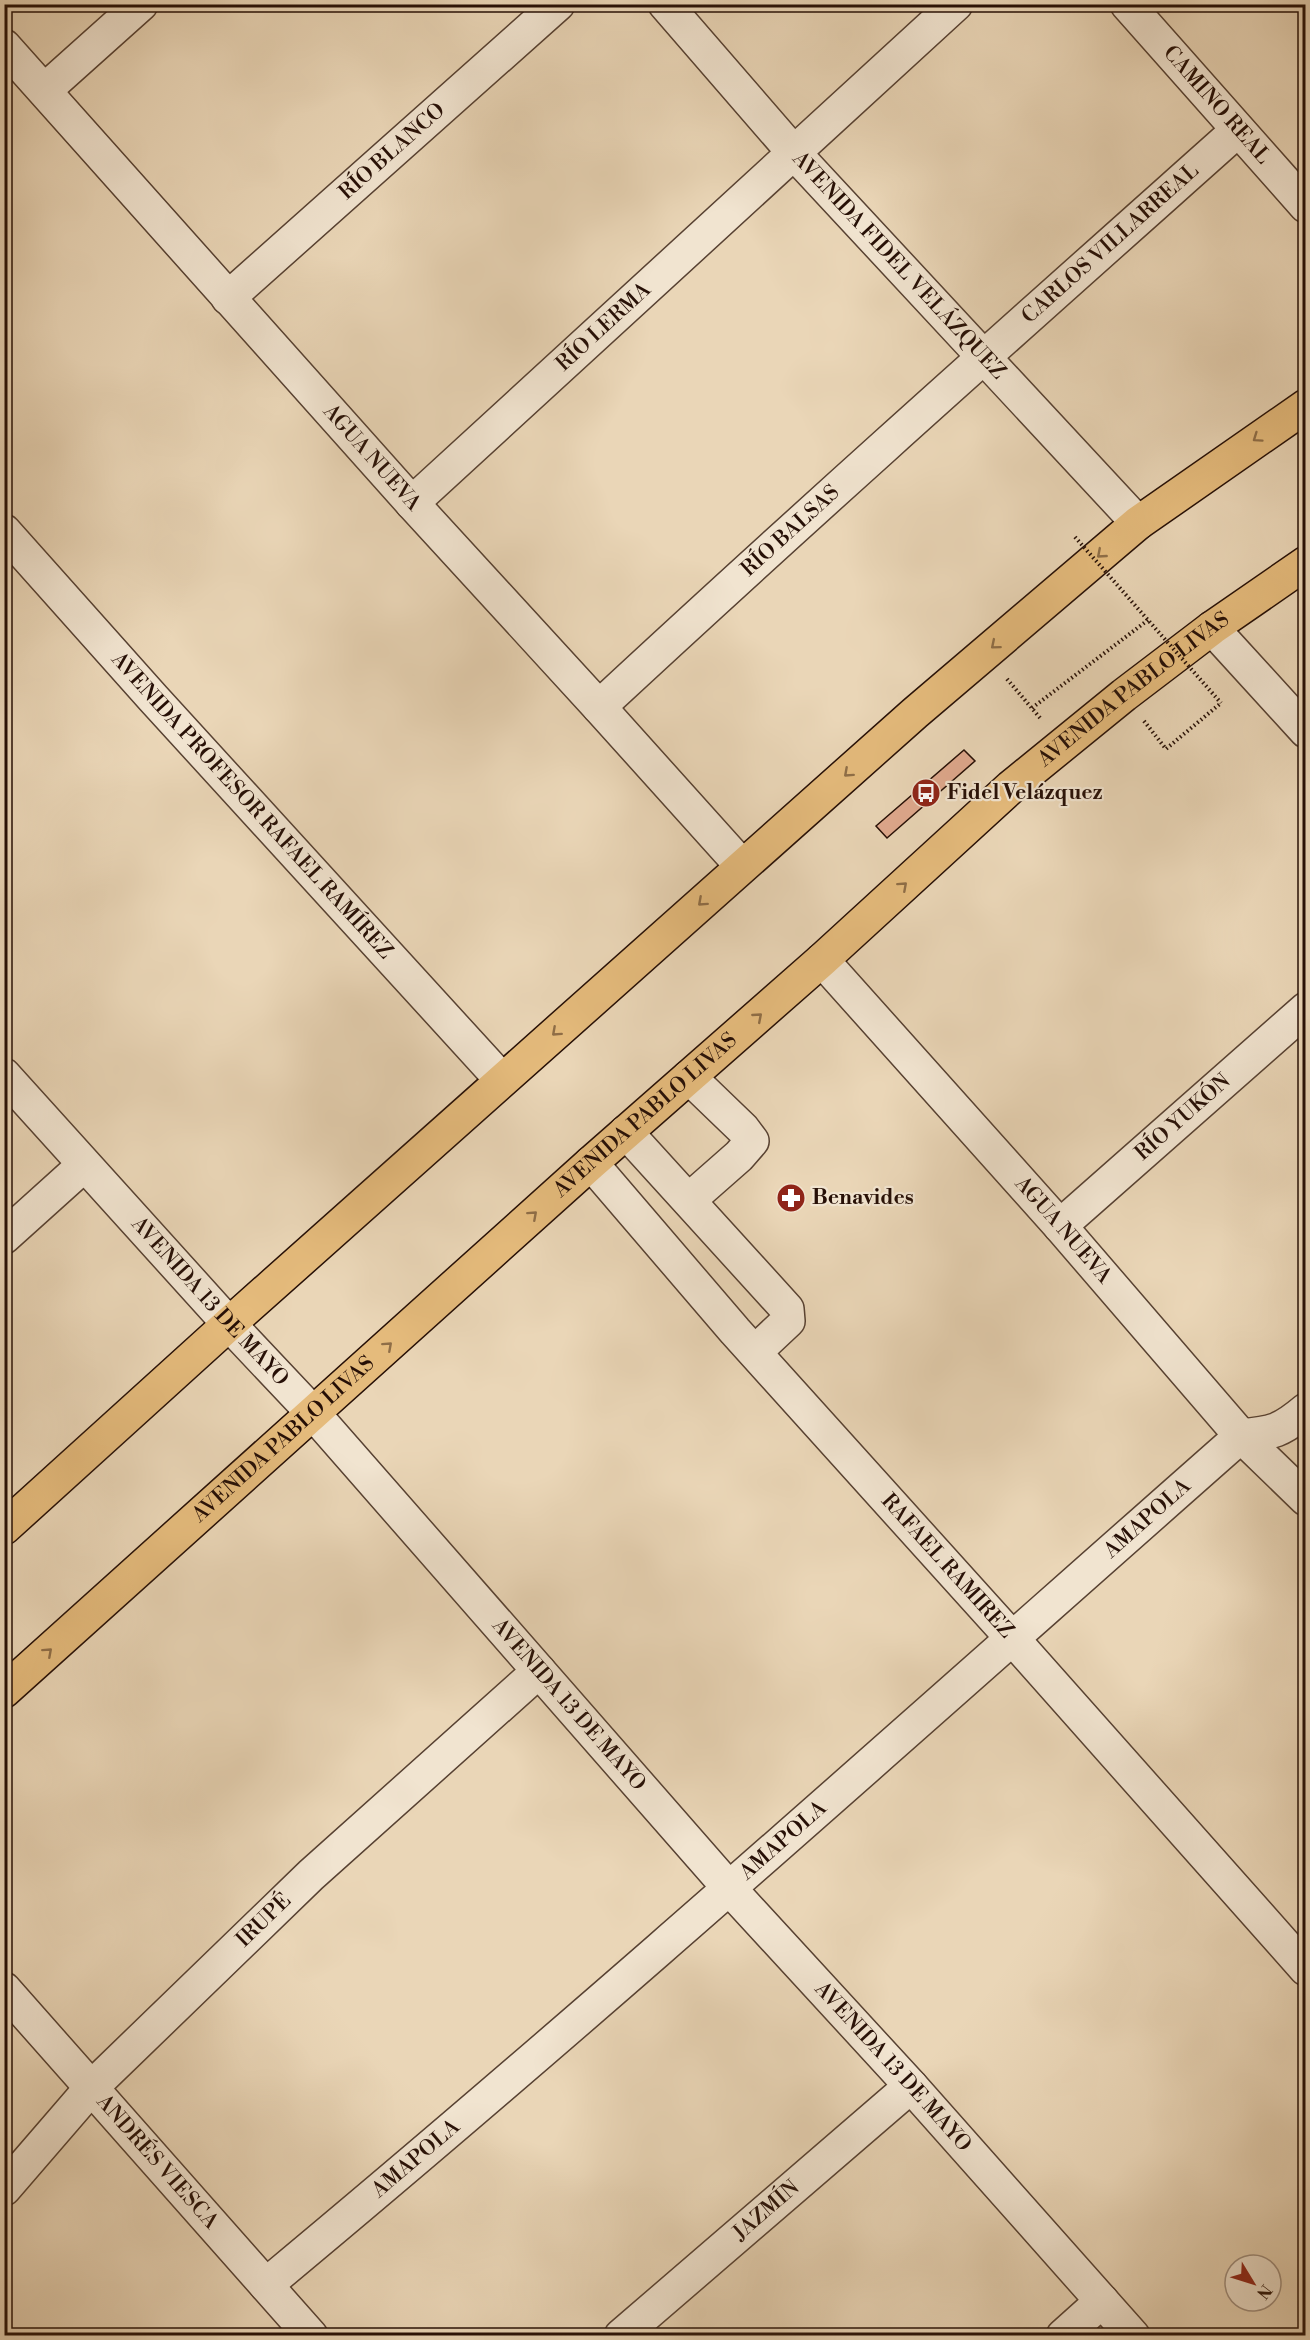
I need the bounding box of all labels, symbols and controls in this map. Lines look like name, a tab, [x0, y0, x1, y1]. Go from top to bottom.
street label: CAMINO REAL	[1157, 41, 1276, 170]
street label: RÍO BLANCO	[334, 98, 451, 206]
street label: AVENIDA FIDEL VELÁZQUEZ	[786, 146, 1011, 385]
street label: CARLOS VILLARREAL	[1017, 158, 1204, 330]
street label: RÍO LERMA	[551, 277, 657, 377]
street label: AGUA NUEVA	[317, 398, 426, 517]
one-way arrow	[1253, 431, 1264, 442]
street label: RÍO BALSAS	[736, 480, 845, 583]
one-way arrow	[1097, 547, 1108, 558]
street label: AVENIDA PABLO LIVAS	[1032, 607, 1235, 773]
one-way arrow	[991, 638, 1002, 649]
street label: AVENIDA PROFESOR RAFAEL RAMÍREZ	[105, 646, 398, 964]
one-way arrow	[844, 766, 855, 777]
bus stop icon: Fidel Velázquez	[910, 777, 942, 809]
place label: Fidel Velázquez	[947, 780, 1103, 806]
one-way arrow	[895, 883, 906, 894]
one-way arrow	[698, 895, 709, 906]
one-way arrow	[751, 1013, 761, 1024]
one-way arrow	[552, 1025, 563, 1036]
street label: AVENIDA PABLO LIVAS	[548, 1027, 743, 1204]
street label: RÍO YUKÓN	[1130, 1068, 1236, 1167]
street label: AGUA NUEVA	[1008, 1170, 1117, 1289]
pharmacy icon: Benavides	[775, 1182, 807, 1214]
place label: Benavides	[812, 1185, 914, 1211]
street label: AVENIDA 13 DE MAYO	[125, 1211, 294, 1392]
one-way arrow	[526, 1212, 537, 1223]
one-way arrow	[381, 1342, 391, 1353]
street label: AVENIDA PABLO LIVAS	[186, 1351, 380, 1529]
street label: AMAPOLA	[1098, 1473, 1197, 1565]
street label: RAFAEL RAMIREZ	[875, 1489, 1019, 1644]
street label: AVENIDA 13 DE MAYO	[485, 1613, 651, 1797]
one-way arrow	[41, 1648, 52, 1659]
street label: AMAPOLA	[734, 1795, 833, 1886]
street label: IRUPÉ	[231, 1887, 297, 1953]
street label: AVENIDA 13 DE MAYO	[808, 1976, 977, 2157]
street label: ANDRÉS VIESCA	[90, 2089, 224, 2235]
street label: AMAPOLA	[366, 2114, 466, 2204]
street label: JAZMÍN	[727, 2175, 805, 2247]
north arrow	[1223, 2253, 1283, 2313]
text: N	[1252, 2280, 1276, 2303]

